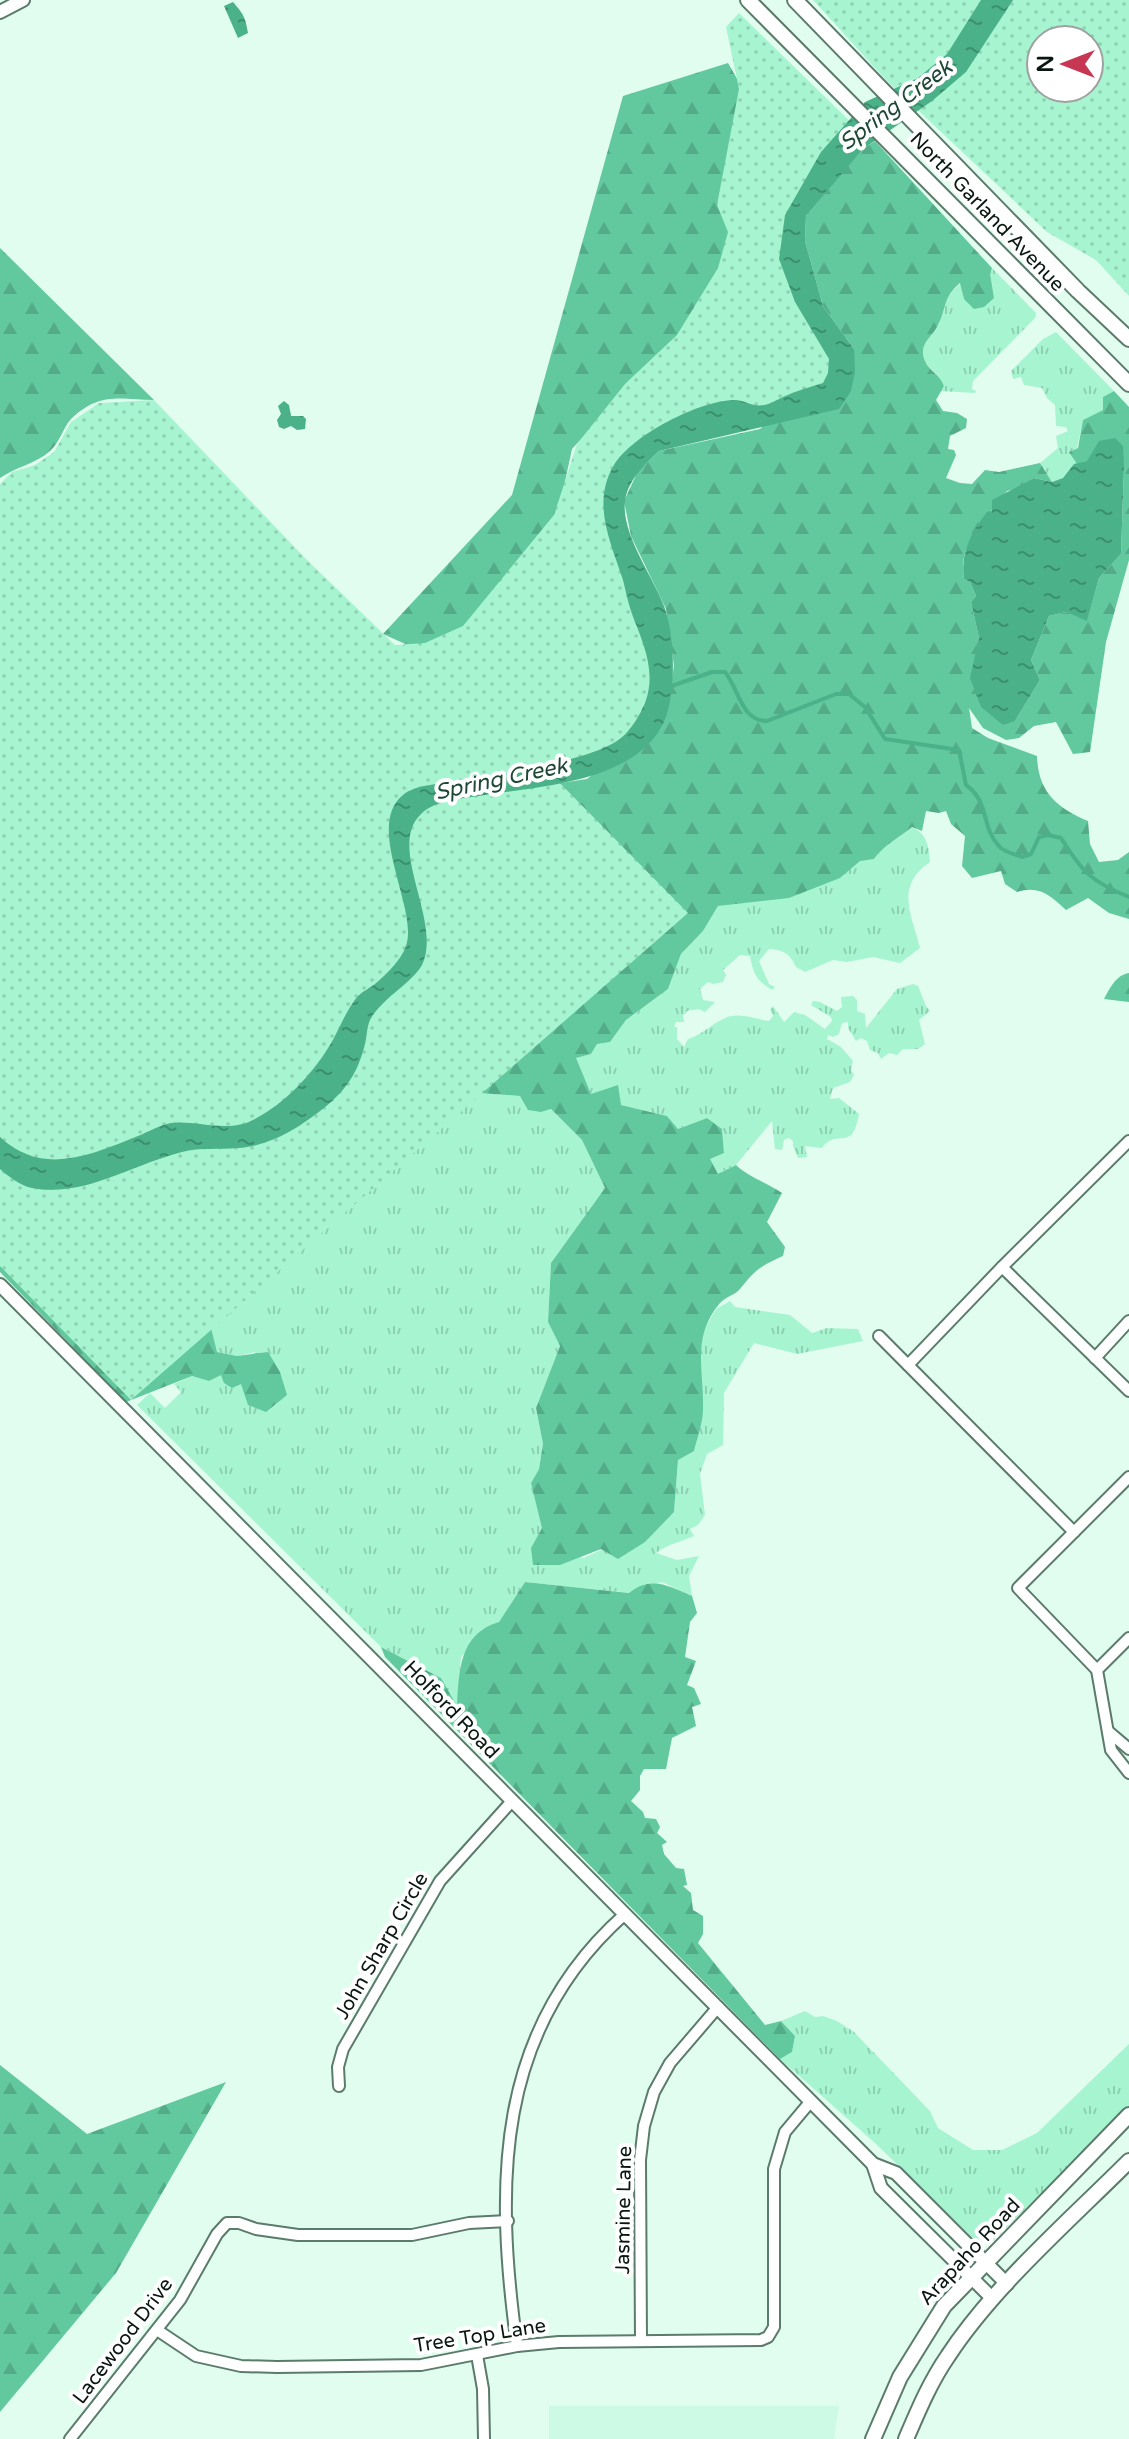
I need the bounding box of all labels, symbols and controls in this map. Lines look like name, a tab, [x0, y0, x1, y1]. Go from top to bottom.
north arrow	[1025, 24, 1105, 104]
water label: Spring Creek	[835, 53, 959, 156]
text: N	[1033, 55, 1059, 73]
street label: North Garland Avenue	[905, 127, 1069, 297]
water label: Spring Creek	[433, 752, 571, 806]
street label: Holford Road	[398, 1656, 504, 1764]
street label: John Sharp Circle	[330, 1868, 434, 2024]
street label: Jasmine Lane	[611, 2146, 637, 2274]
street label: Arapaho Road	[914, 2194, 1026, 2310]
street label: Lacewood Drive	[68, 2273, 178, 2409]
street label: Tree Top Lane	[412, 2314, 548, 2358]

